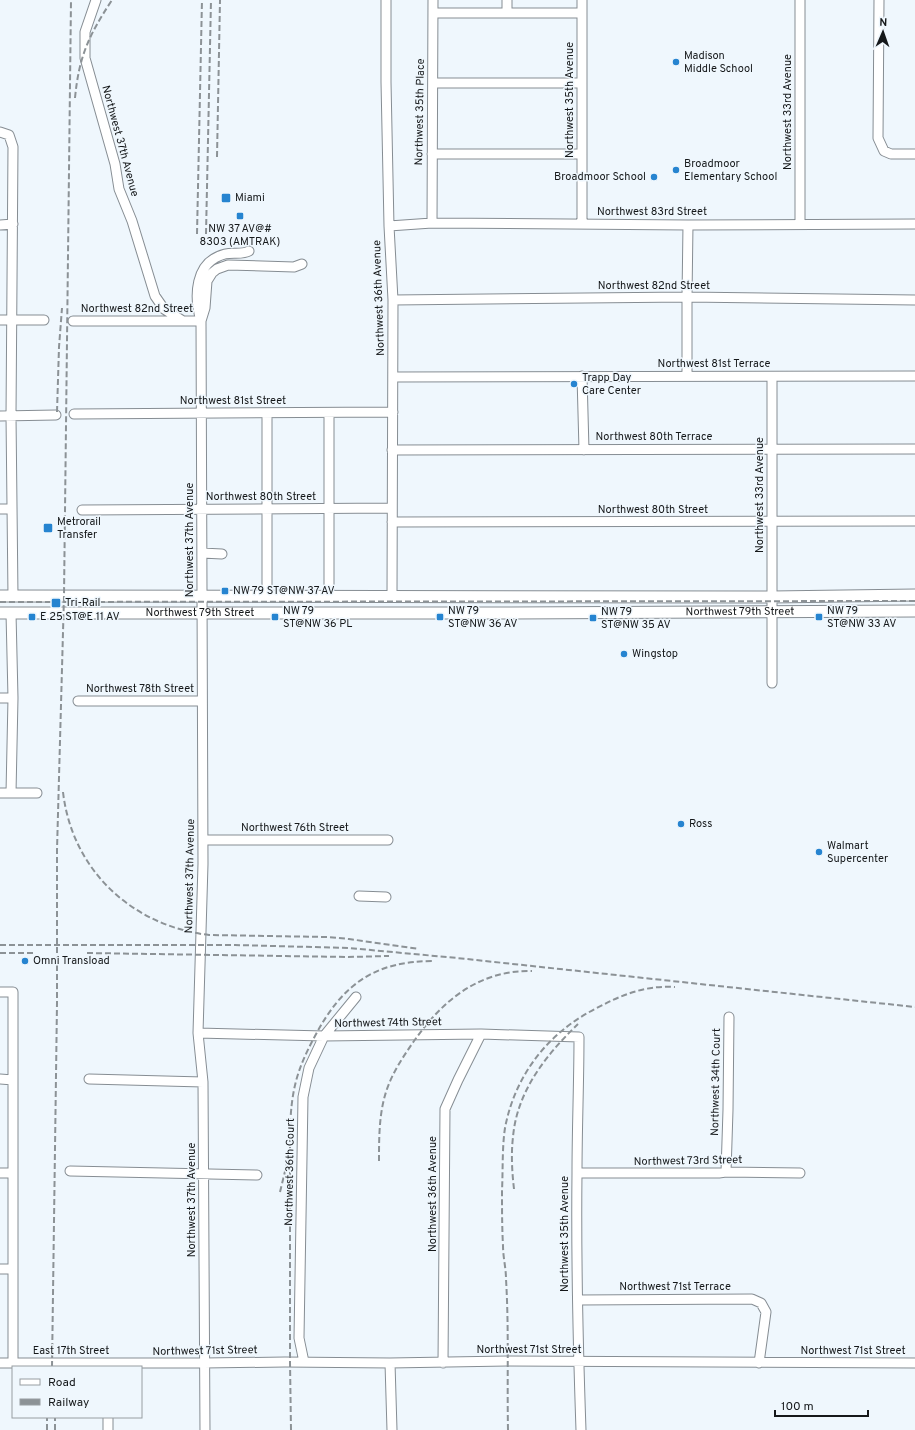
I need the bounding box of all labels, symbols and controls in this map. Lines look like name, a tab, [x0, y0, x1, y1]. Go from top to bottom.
north arrow	[863, 12, 903, 52]
text: N	[879, 16, 888, 30]
street label: Northwest 35th Avenue	[563, 42, 577, 158]
place label: Madison Middle School	[684, 49, 753, 76]
street label: Northwest 33rd Avenue	[781, 54, 795, 170]
marker: Madison Middle School	[671, 57, 681, 67]
street label: Northwest 35th Place	[412, 58, 428, 166]
street label: Northwest 37th Avenue	[98, 84, 142, 198]
place label: Broadmoor Elementary School	[684, 157, 777, 184]
marker: Broadmoor Elementary School	[671, 165, 681, 175]
place label: Broadmoor School	[554, 170, 646, 184]
marker: Broadmoor School	[649, 172, 659, 182]
place label: Miami	[235, 191, 265, 205]
marker: Miami	[220, 192, 232, 204]
street label: Northwest 83rd Street	[597, 205, 707, 219]
marker: NW 37 AV@# 8303 (AMTRAK)	[235, 211, 245, 221]
place label: NW 37 AV@# 8303 (AMTRAK)	[200, 222, 280, 249]
street label: Northwest 36th Avenue	[370, 240, 388, 356]
street label: Northwest 82nd Street	[598, 279, 710, 293]
street label: Northwest 82nd Street	[81, 302, 193, 316]
street label: Northwest 81st Terrace	[658, 357, 770, 371]
place label: Trapp Day Care Center	[582, 371, 642, 398]
marker: Trapp Day Care Center	[569, 379, 579, 389]
street label: Northwest 81st Street	[180, 394, 286, 408]
street label: Northwest 80th Terrace	[596, 430, 713, 444]
street label: Northwest 33rd Avenue	[753, 437, 767, 553]
street label: Northwest 37th Avenue	[183, 483, 197, 597]
street label: Northwest 80th Street	[206, 490, 316, 504]
street label: Northwest 80th Street	[598, 503, 708, 517]
place label: Metrorail Transfer	[57, 515, 101, 542]
marker: Metrorail Transfer	[42, 522, 54, 534]
place label: NW 79 ST@NW 37 AV	[233, 584, 335, 598]
marker: NW 79 ST@NW 37 AV	[220, 586, 230, 596]
place label: Tri-Rail	[65, 596, 100, 610]
marker: Tri-Rail	[50, 597, 62, 609]
place label: NW 79 ST@NW 36 PL	[283, 604, 352, 631]
place label: NW 79 ST@NW 36 AV	[448, 604, 517, 631]
place label: NW 79 ST@NW 33 AV	[827, 604, 896, 631]
place label: NW 79 ST@NW 35 AV	[601, 605, 671, 632]
street label: Northwest 79th Street	[686, 605, 794, 619]
street label: Northwest 79th Street	[146, 606, 254, 620]
place label: E 25 ST@E 11 AV	[40, 610, 120, 624]
marker: E 25 ST@E 11 AV	[27, 612, 37, 622]
marker: NW 79 ST@NW 36 PL	[270, 612, 280, 622]
marker: NW 79 ST@NW 36 AV	[435, 612, 445, 622]
marker: NW 79 ST@NW 33 AV	[814, 612, 824, 622]
marker: NW 79 ST@NW 35 AV	[588, 613, 598, 623]
place label: Wingstop	[632, 647, 678, 661]
marker: Wingstop	[619, 649, 629, 659]
street label: Northwest 78th Street	[86, 682, 194, 696]
place label: Ross	[689, 817, 712, 831]
street label: Northwest 37th Avenue	[182, 818, 198, 933]
marker: Ross	[676, 819, 686, 829]
street label: Northwest 76th Street	[241, 821, 349, 835]
place label: Walmart Supercenter	[827, 839, 889, 866]
marker: Walmart Supercenter	[814, 847, 824, 857]
place label: Omni Transload	[33, 954, 110, 968]
marker: Omni Transload	[20, 956, 30, 966]
street label: Northwest 74th Street	[334, 1015, 442, 1031]
street label: Northwest 34th Court	[708, 1028, 724, 1136]
street label: Northwest 36th Court	[282, 1118, 298, 1226]
street label: Northwest 36th Avenue	[426, 1136, 440, 1252]
street label: Northwest 37th Avenue	[185, 1143, 199, 1257]
street label: Northwest 73rd Street	[634, 1153, 742, 1169]
street label: Northwest 35th Avenue	[558, 1176, 572, 1292]
street label: Northwest 71st Terrace	[619, 1280, 731, 1294]
street label: Northwest 71st Street	[152, 1343, 258, 1359]
street label: Northwest 71st Street	[476, 1343, 582, 1357]
street label: East 17th Street	[33, 1344, 109, 1358]
street label: Northwest 71st Street	[800, 1344, 906, 1358]
legend	[12, 1366, 142, 1418]
text: Road	[48, 1375, 76, 1391]
scale bar	[775, 1392, 868, 1418]
text: Railway	[48, 1395, 89, 1411]
text: 100 m	[781, 1399, 814, 1415]

